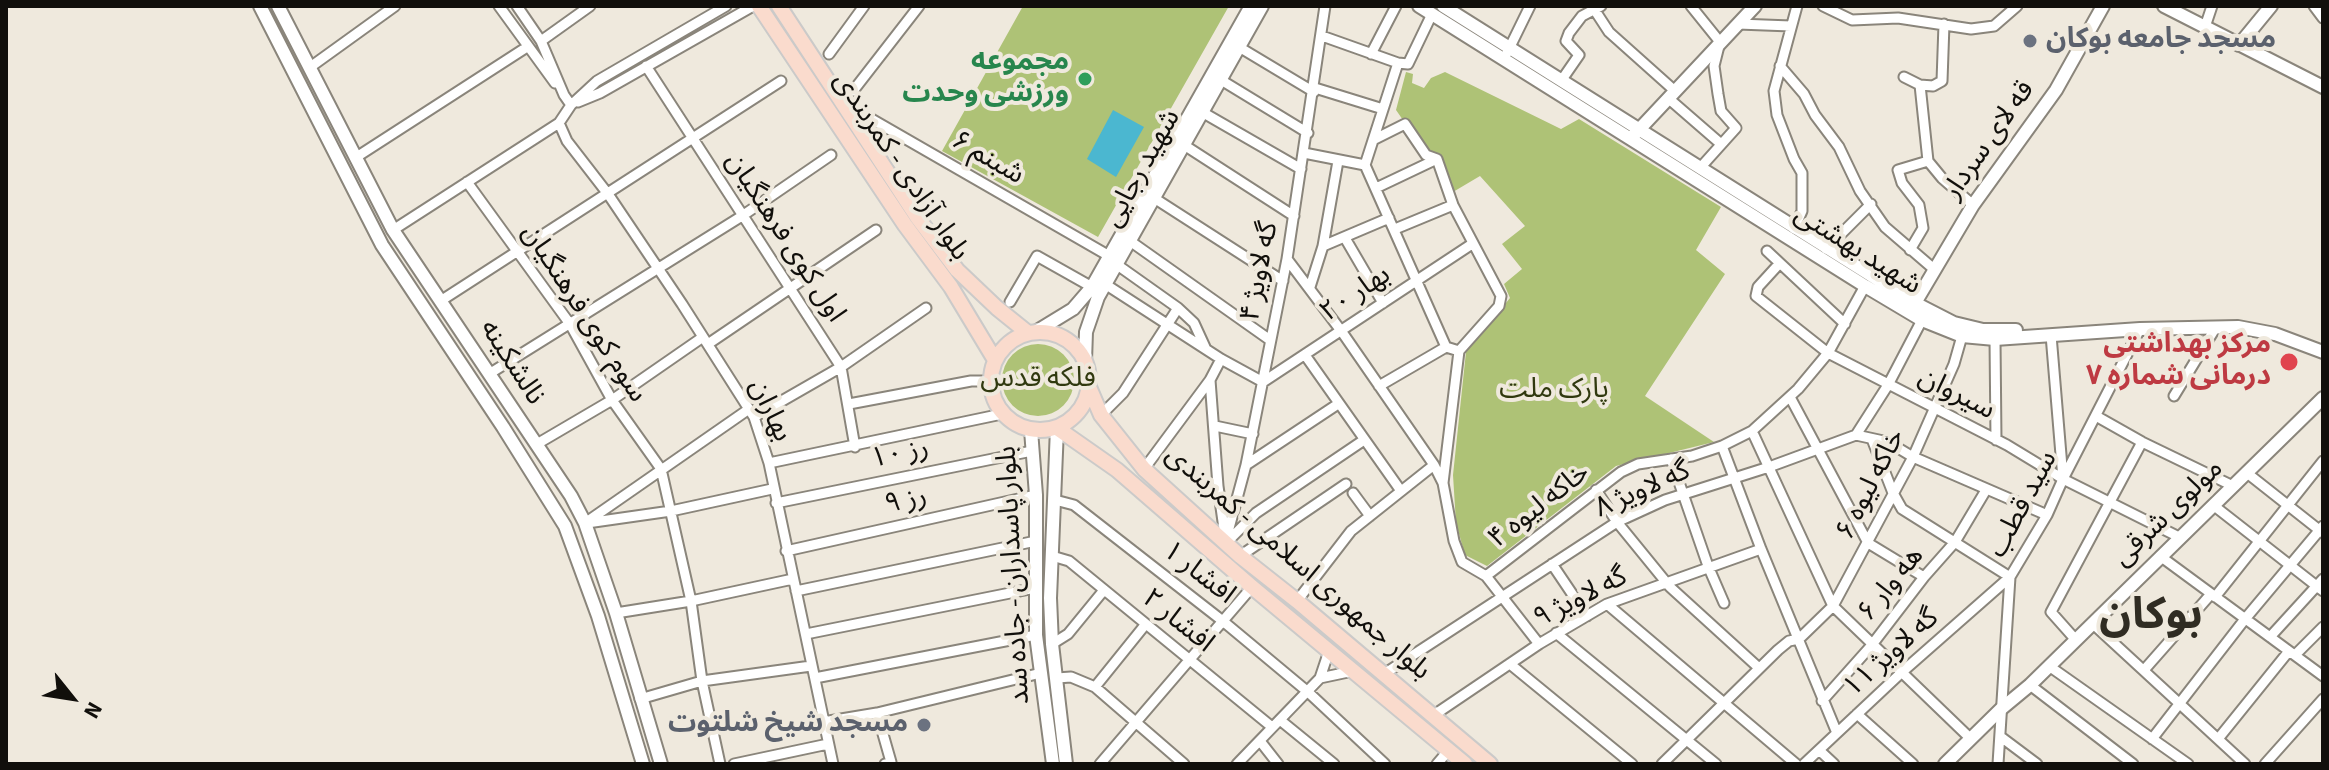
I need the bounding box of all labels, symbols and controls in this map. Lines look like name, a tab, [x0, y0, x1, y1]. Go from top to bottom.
place label: مسجد جامعه بوکان	[2046, 24, 2276, 58]
marker: مسجد جامعه بوکان	[2021, 32, 2039, 50]
place label: مجموعه ورزشی وحدت	[902, 46, 1069, 112]
street label: بلوار آزادی - کمربندی	[824, 66, 976, 268]
marker: مجموعه ورزشی وحدت	[1076, 70, 1094, 88]
street label: قه لای سردار	[1937, 75, 2043, 207]
street label: شهید رجایی	[1097, 104, 1189, 234]
street label: شبنم ۶	[945, 125, 1029, 193]
street label: اول کوی فرهنگیان	[717, 147, 851, 329]
street label: شهید بهشتی	[1787, 199, 1927, 303]
street label: سوم کوی فرهنگیان	[513, 218, 653, 410]
street label: گه لاویژ ۴	[1235, 219, 1287, 325]
street label: بهار ۲۰	[1314, 259, 1398, 331]
street label: نالشکینه	[471, 314, 551, 412]
place label: مرکز بهداشتی درمانی شماره ۷	[2086, 329, 2271, 395]
marker: مرکز بهداشتی درمانی شماره ۷	[2278, 351, 2300, 373]
street label: سیروان	[1912, 361, 2000, 429]
park label: فلکه قدس	[980, 363, 1096, 397]
street label: بهاران	[740, 374, 798, 448]
park label: پارک ملت	[1499, 374, 1609, 408]
street label: خاکه لیوه ۶	[1830, 424, 1914, 546]
street label: رز ۱۰	[868, 433, 932, 477]
street label: بلوار جمهوری اسلامی - کمربندی	[1157, 440, 1437, 688]
street label: بلوار پاسداران - جاده سد	[991, 445, 1039, 705]
street label: سید قطب	[1982, 446, 2066, 564]
street label: مولوی شرقی	[2107, 453, 2231, 575]
street label: گه لاویژ ۸	[1590, 455, 1696, 527]
street label: خاکه لیوه ۴	[1483, 457, 1597, 557]
street label: رز ۹	[882, 481, 930, 523]
street label: افشار ۱	[1155, 535, 1241, 613]
street label: هه وار ۶	[1852, 541, 1932, 629]
street label: گه لاویژ ۹	[1529, 561, 1633, 637]
street label: افشار ۲	[1134, 583, 1220, 661]
district label: بوکان	[2099, 592, 2203, 644]
street label: گه لاویژ ۱۱	[1837, 602, 1947, 706]
north arrow	[32, 658, 112, 738]
text: N	[75, 696, 110, 724]
place label: مسجد شیخ شلتوت	[668, 708, 908, 742]
marker: مسجد شیخ شلتوت	[915, 716, 933, 734]

